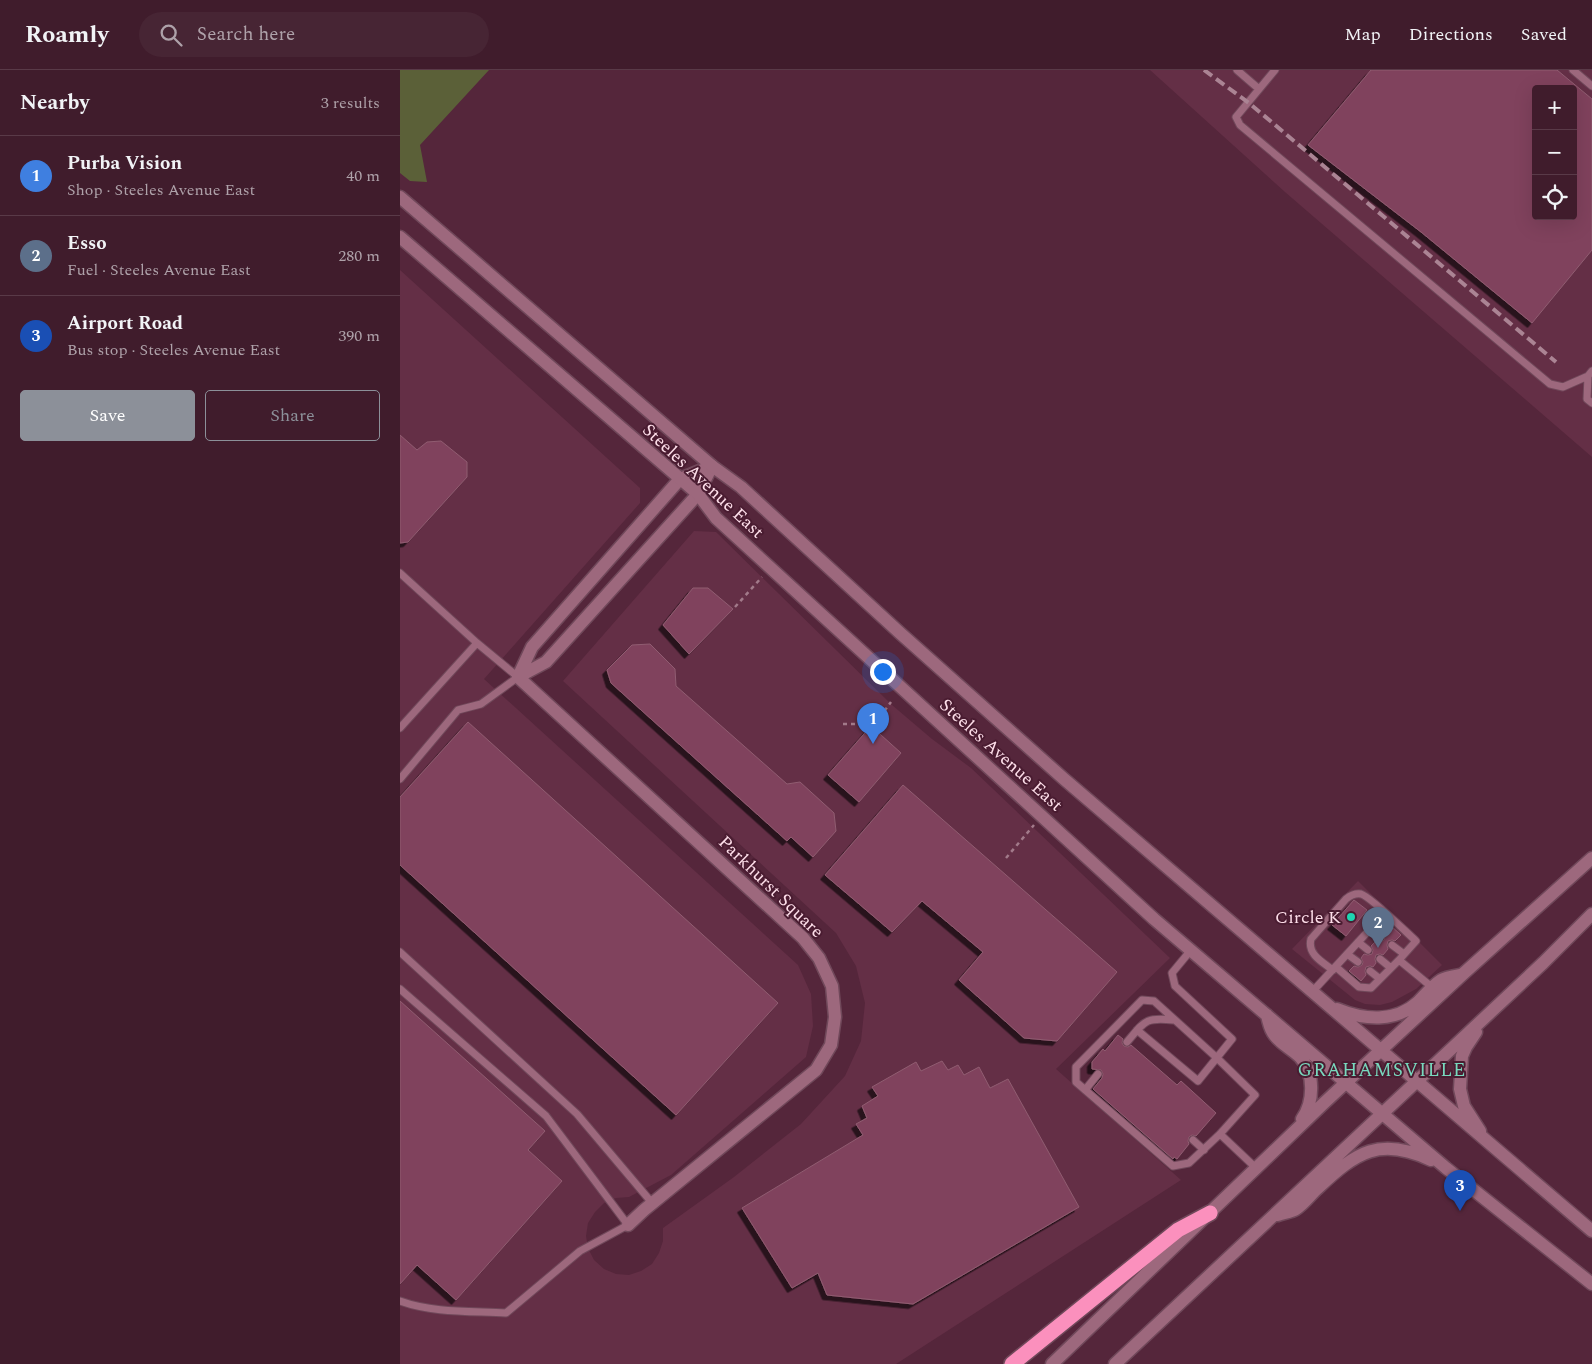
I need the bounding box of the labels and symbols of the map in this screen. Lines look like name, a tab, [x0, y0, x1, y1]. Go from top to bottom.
street label: Steeles Avenue East	[636, 417, 770, 545]
your location	[870, 659, 896, 685]
street label: Steeles Avenue East	[933, 692, 1069, 818]
pin: 1	[857, 703, 889, 744]
street label: Parkhurst Square	[712, 829, 830, 945]
place label: Circle K	[1275, 904, 1341, 931]
pin: 2	[1362, 907, 1394, 948]
marker: Circle K	[1345, 911, 1357, 923]
district label: GRAHAMSVILLE	[1298, 1056, 1466, 1085]
pin: 3	[1444, 1170, 1476, 1211]

